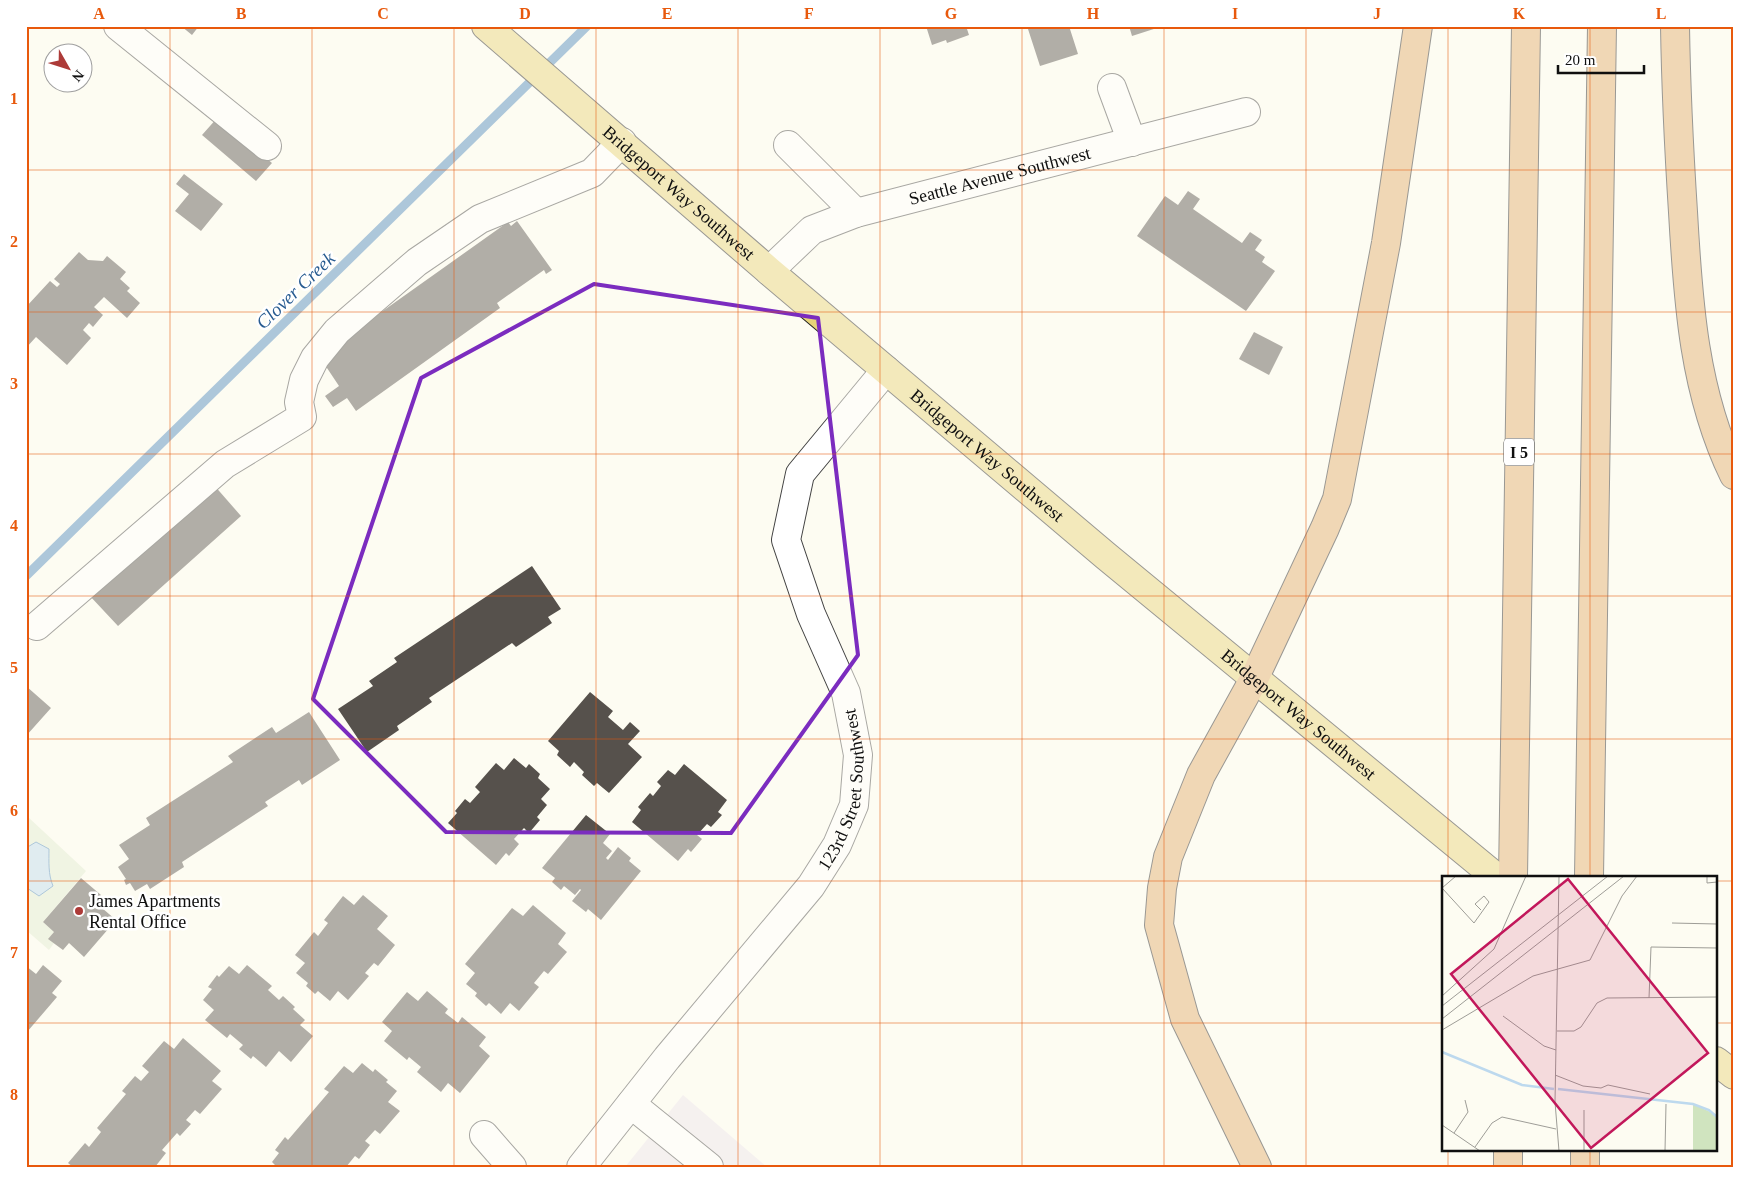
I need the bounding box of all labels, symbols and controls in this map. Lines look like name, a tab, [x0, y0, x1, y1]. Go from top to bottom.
text: A	[93, 5, 105, 22]
text: B	[236, 5, 247, 22]
text: C	[377, 5, 389, 22]
text: D	[519, 5, 531, 22]
text: E	[662, 5, 672, 22]
text: F	[804, 5, 814, 22]
text: G	[945, 5, 958, 22]
text: H	[1087, 5, 1100, 22]
text: I	[1232, 5, 1238, 22]
text: J	[1373, 5, 1381, 22]
text: K	[1513, 5, 1526, 22]
text: L	[1656, 5, 1666, 22]
north arrow	[42, 42, 92, 92]
scale bar	[1558, 42, 1644, 74]
text: 20 m	[1565, 52, 1596, 68]
text: N	[69, 67, 87, 85]
text: 1	[10, 90, 18, 107]
street label: Bridgeport Way Southwest	[599, 122, 759, 264]
street label: Seattle Avenue Southwest	[907, 143, 1093, 209]
text: 2	[10, 233, 18, 250]
water label: Clover Creek	[252, 247, 339, 333]
text: 3	[10, 375, 18, 392]
street label: Bridgeport Way Southwest	[906, 385, 1068, 526]
road number: I 5	[1504, 438, 1534, 466]
text: 4	[10, 517, 18, 534]
street label: Bridgeport Way Southwest	[1217, 645, 1380, 784]
text: 5	[10, 659, 18, 676]
street label: 123rd Street Southwest	[814, 707, 868, 874]
text: 6	[10, 802, 18, 819]
inset map	[1442, 876, 1718, 1150]
place label: James Apartments Rental Office	[89, 891, 220, 932]
marker: James Apartments Rental Office	[73, 905, 85, 917]
text: 7	[10, 944, 18, 961]
text: 8	[10, 1086, 18, 1103]

